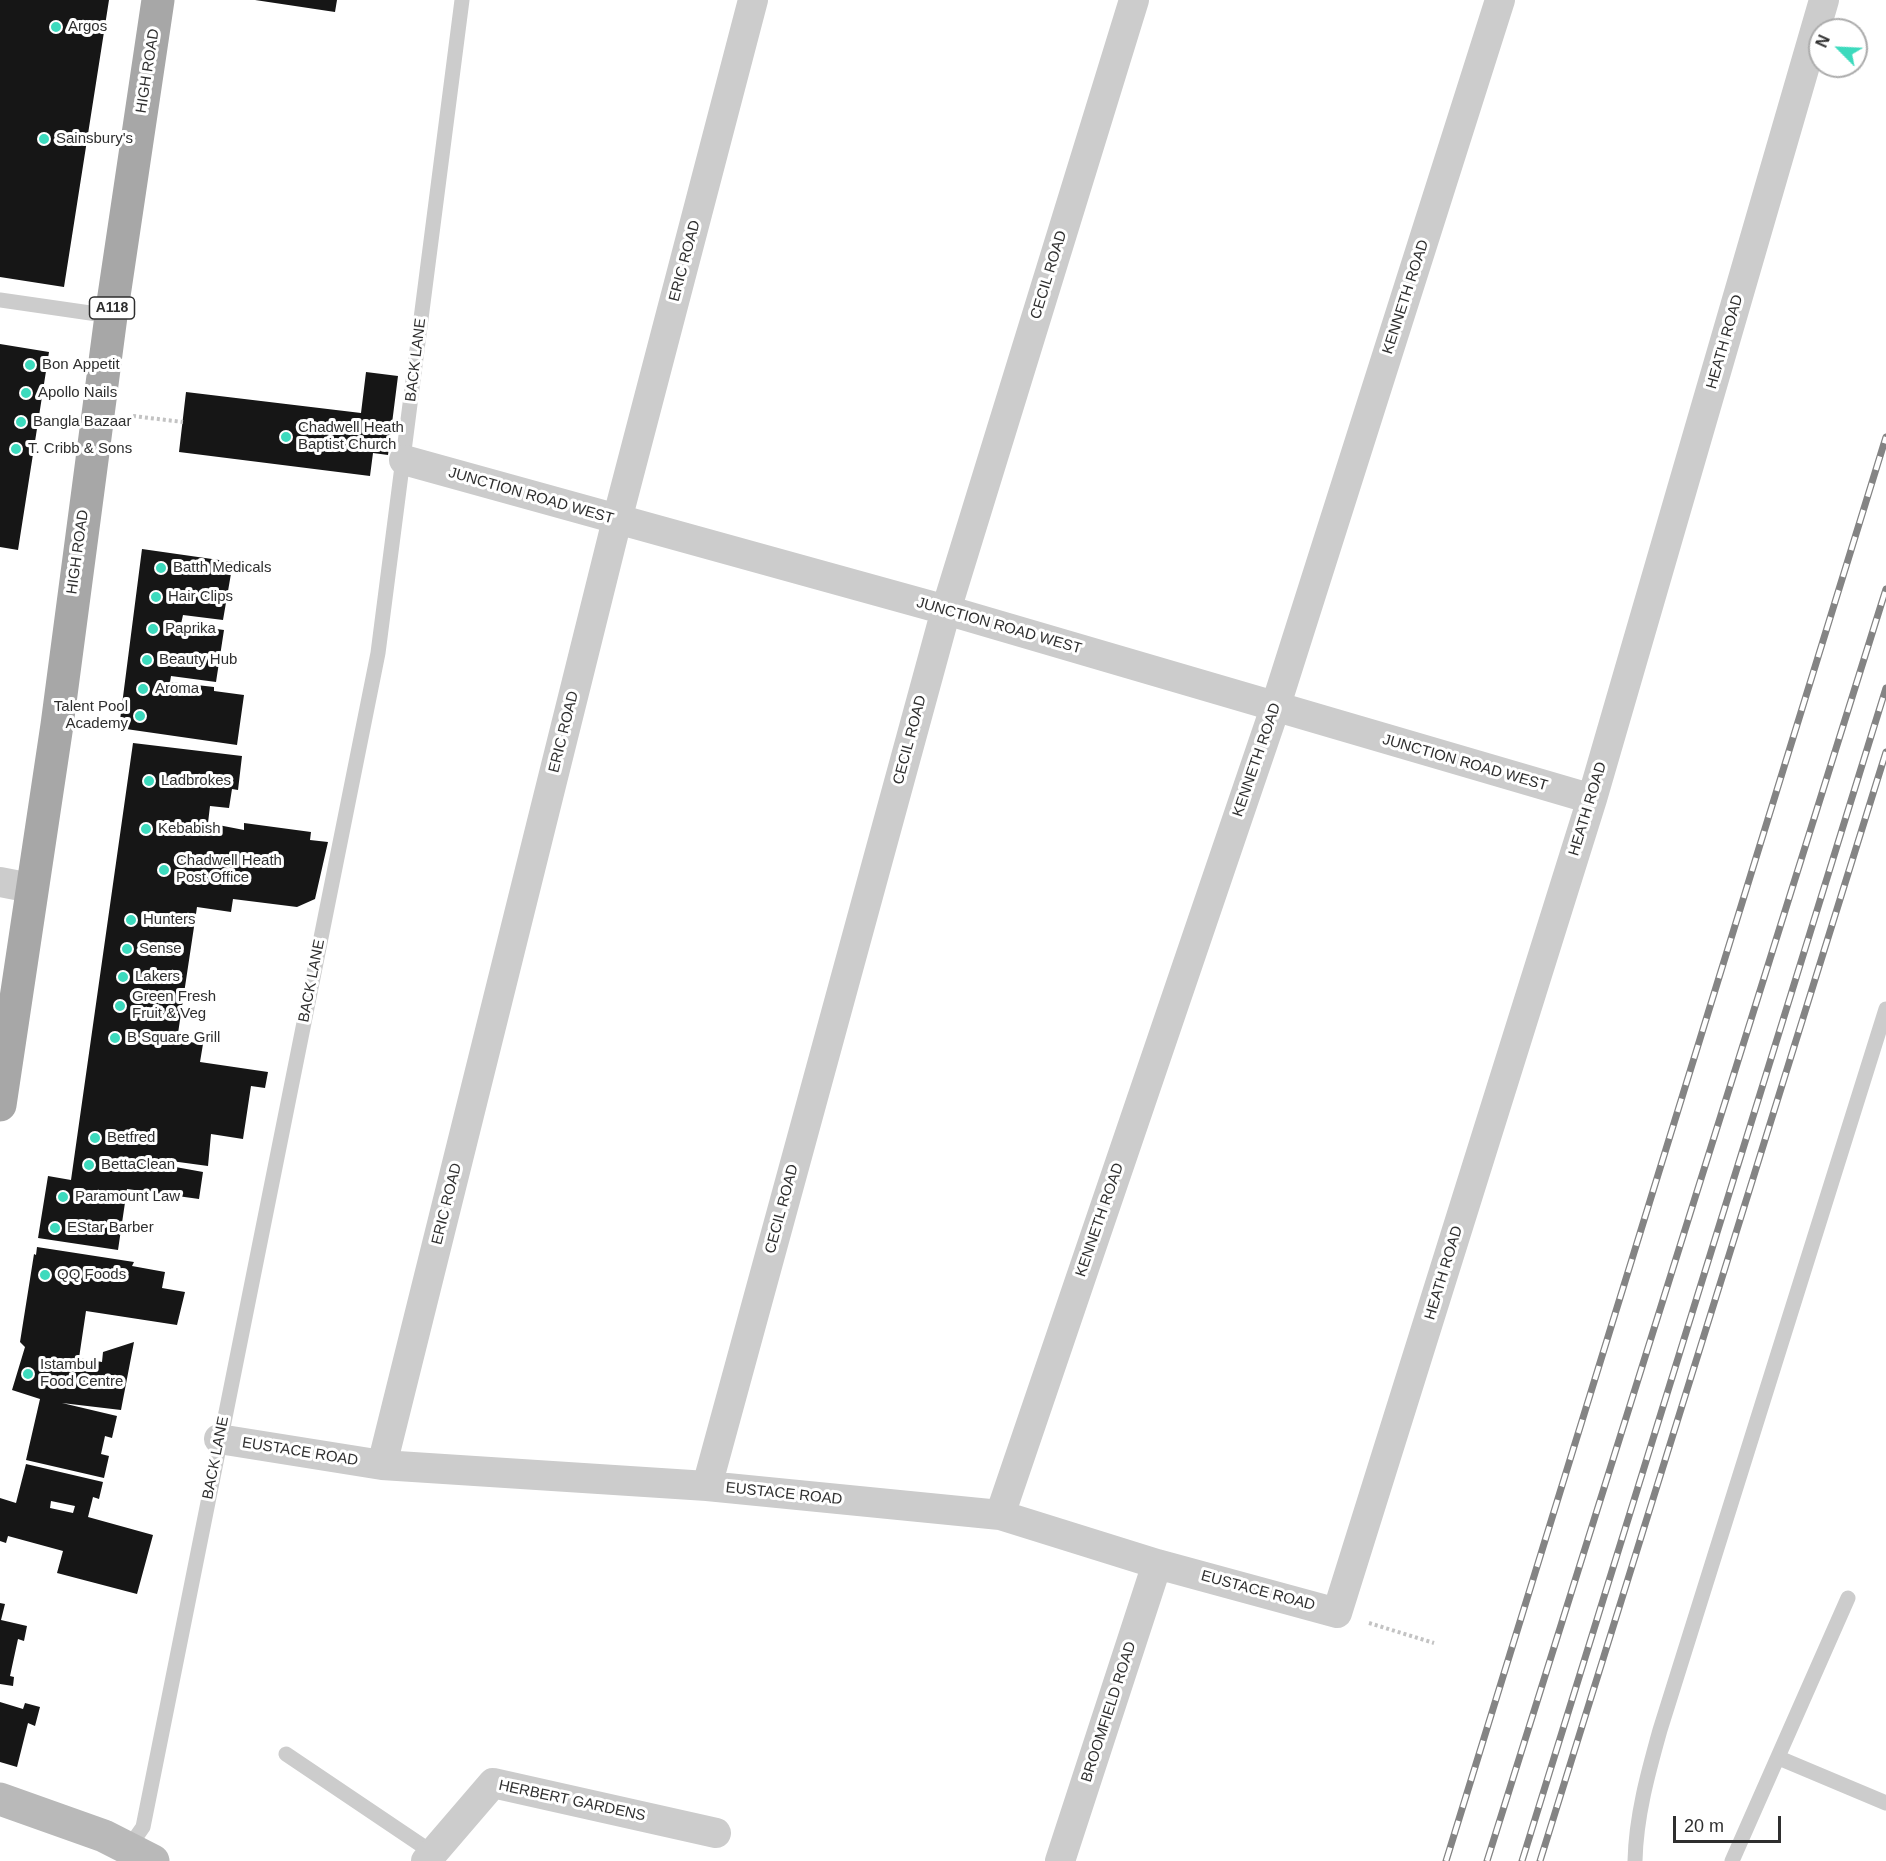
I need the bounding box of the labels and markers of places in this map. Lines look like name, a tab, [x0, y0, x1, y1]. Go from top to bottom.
place label: Argos	[68, 18, 107, 36]
marker: Argos	[49, 20, 63, 34]
place label: Sainsbury's	[56, 130, 133, 148]
marker: Sainsbury's	[37, 132, 51, 146]
place label: Bon Appetit	[42, 356, 120, 374]
marker: Bon Appetit	[23, 358, 37, 372]
place label: Apollo Nails	[38, 384, 117, 402]
marker: Apollo Nails	[19, 386, 33, 400]
place label: Bangla Bazaar	[33, 413, 131, 431]
marker: Bangla Bazaar	[14, 415, 28, 429]
place label: Chadwell Heath Baptist Church	[298, 419, 404, 454]
marker: Chadwell Heath Baptist Church	[279, 430, 293, 444]
place label: T. Cribb & Sons	[28, 440, 132, 458]
marker: T. Cribb & Sons	[9, 442, 23, 456]
place label: Batth Medicals	[173, 559, 271, 577]
marker: Batth Medicals	[154, 561, 168, 575]
place label: Hair Clips	[168, 588, 233, 606]
marker: Hair Clips	[149, 590, 163, 604]
place label: Paprika	[165, 620, 216, 638]
marker: Paprika	[146, 622, 160, 636]
place label: Beauty Hub	[159, 651, 237, 669]
marker: Beauty Hub	[140, 653, 154, 667]
place label: Aroma	[155, 680, 199, 698]
marker: Aroma	[136, 682, 150, 696]
place label: Talent Pool Academy	[54, 698, 128, 733]
marker: Talent Pool Academy	[133, 709, 147, 723]
place label: Ladbrokes	[161, 772, 231, 790]
marker: Ladbrokes	[142, 774, 156, 788]
place label: Kebabish	[158, 820, 221, 838]
marker: Kebabish	[139, 822, 153, 836]
place label: Chadwell Heath Post Office	[176, 852, 282, 887]
marker: Chadwell Heath Post Office	[157, 863, 171, 877]
place label: Hunters	[143, 911, 196, 929]
marker: Hunters	[124, 913, 138, 927]
place label: Sense	[139, 940, 182, 958]
marker: Sense	[120, 942, 134, 956]
place label: Lakers	[135, 968, 180, 986]
marker: Lakers	[116, 970, 130, 984]
place label: Green Fresh Fruit & Veg	[132, 988, 216, 1023]
marker: Green Fresh Fruit & Veg	[113, 999, 127, 1013]
place label: B Square Grill	[127, 1029, 220, 1047]
marker: B Square Grill	[108, 1031, 122, 1045]
place label: Betfred	[107, 1129, 155, 1147]
marker: Betfred	[88, 1131, 102, 1145]
place label: BettaClean	[101, 1156, 175, 1174]
marker: BettaClean	[82, 1158, 96, 1172]
place label: Paramount Law	[75, 1188, 180, 1206]
marker: Paramount Law	[56, 1190, 70, 1204]
place label: EStar Barber	[67, 1219, 154, 1237]
marker: EStar Barber	[48, 1221, 62, 1235]
place label: QQ Foods	[57, 1266, 126, 1284]
marker: QQ Foods	[38, 1268, 52, 1282]
place label: Istambul Food Centre	[40, 1356, 123, 1391]
marker: Istambul Food Centre	[21, 1367, 35, 1381]

